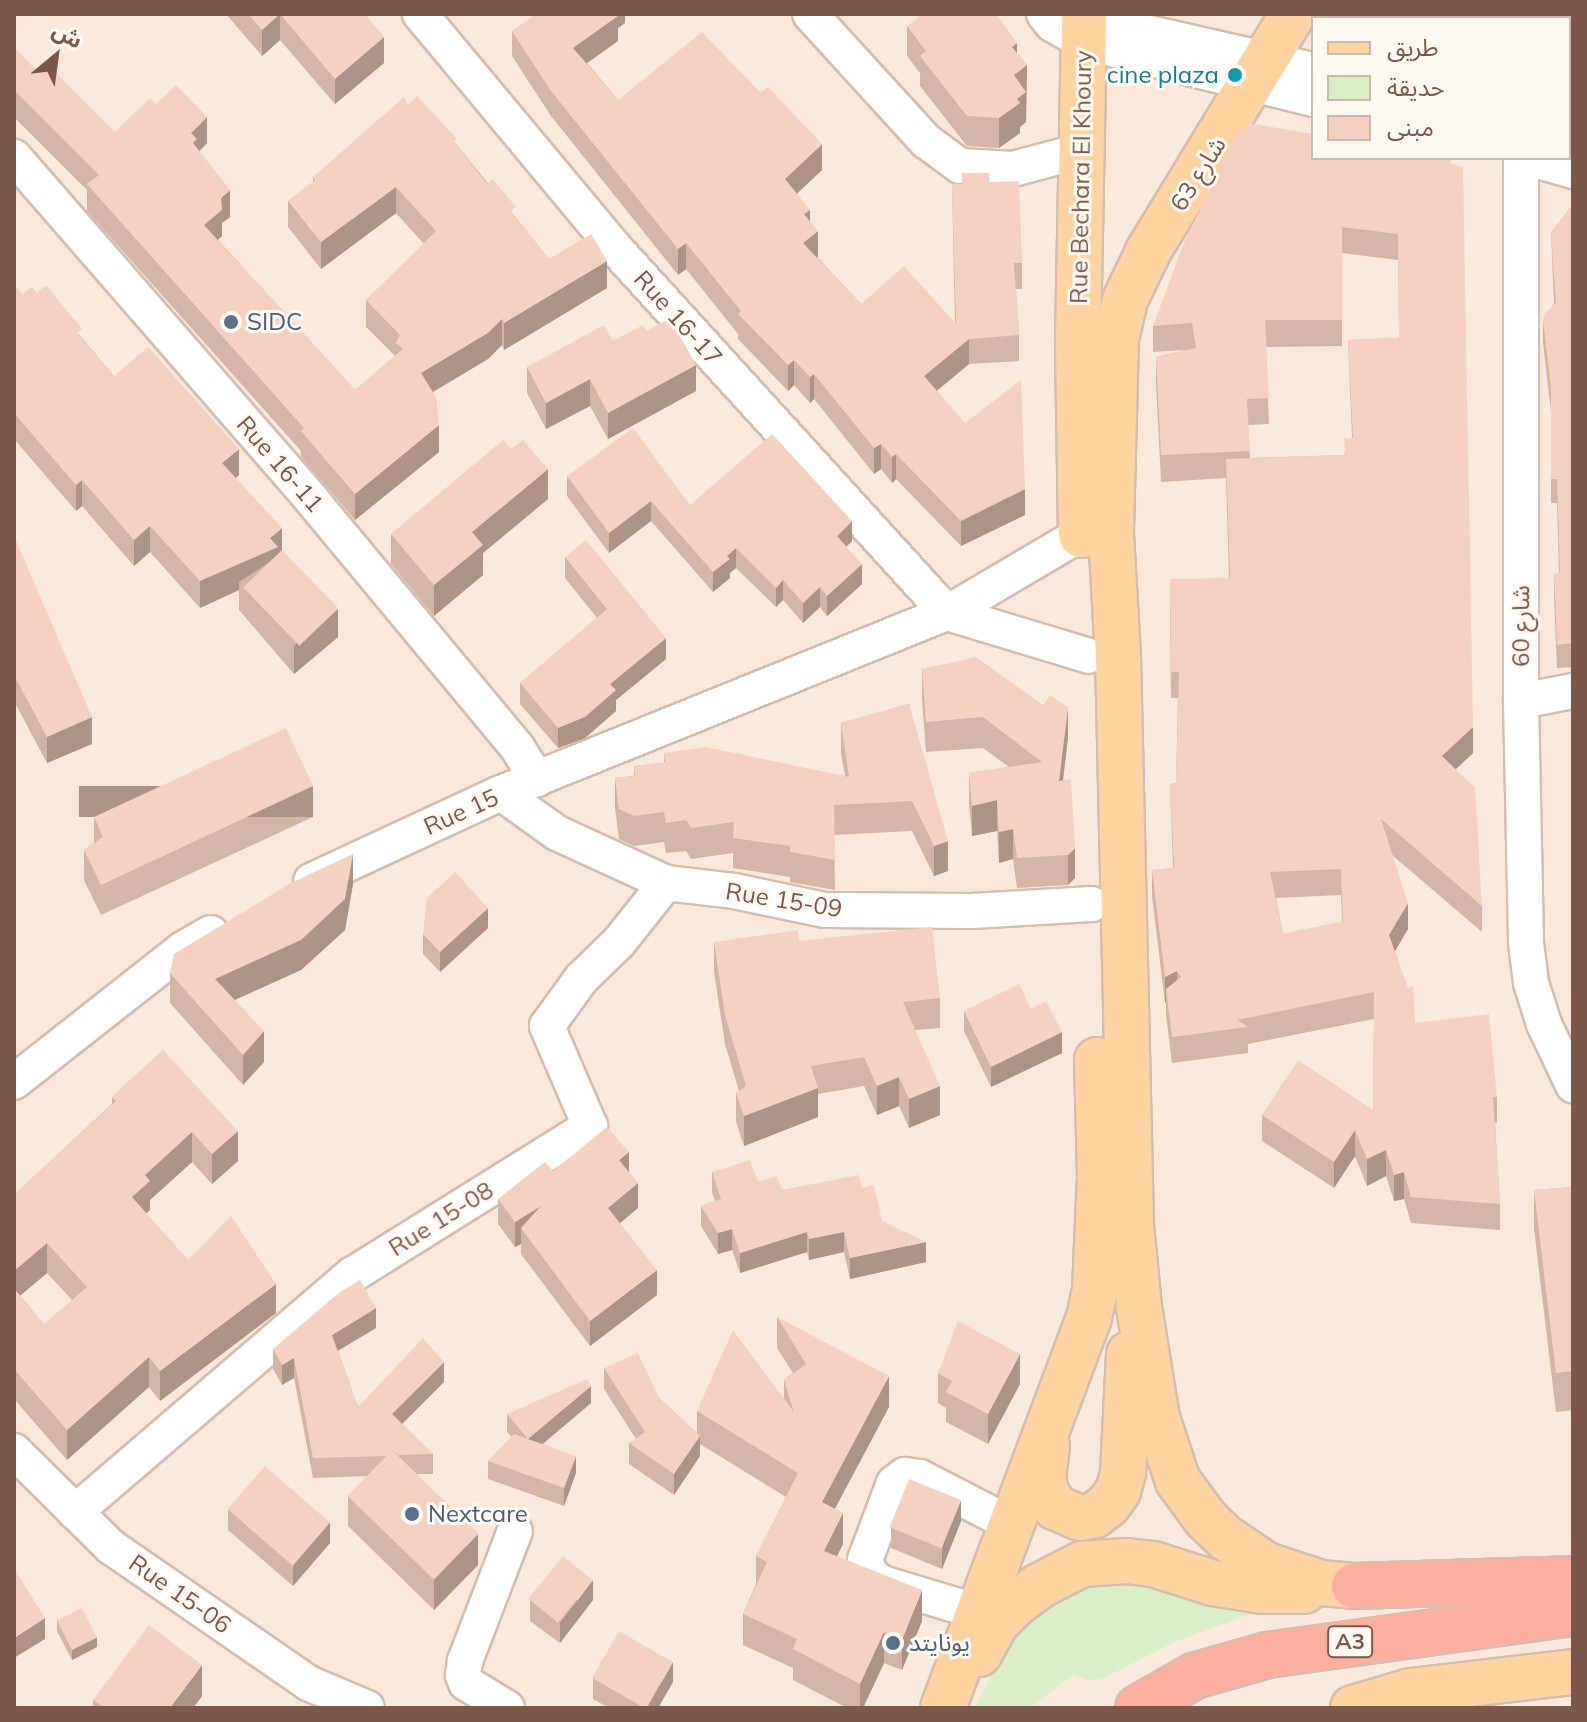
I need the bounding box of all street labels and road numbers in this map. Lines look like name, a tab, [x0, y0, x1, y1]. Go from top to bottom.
street label: Rue Bechara El Khoury	[1064, 50, 1098, 304]
street label: شارع 63	[1164, 132, 1232, 216]
street label: Rue 16-17	[628, 265, 728, 371]
street label: Rue 16-11	[231, 410, 329, 518]
street label: شارع 60	[1507, 585, 1535, 667]
street label: Rue 15	[419, 783, 503, 841]
street label: Rue 15-09	[724, 877, 844, 923]
street label: Rue 15-08	[383, 1176, 499, 1262]
street label: Rue 15-06	[124, 1548, 236, 1640]
road number: A3	[1326, 1624, 1374, 1660]

